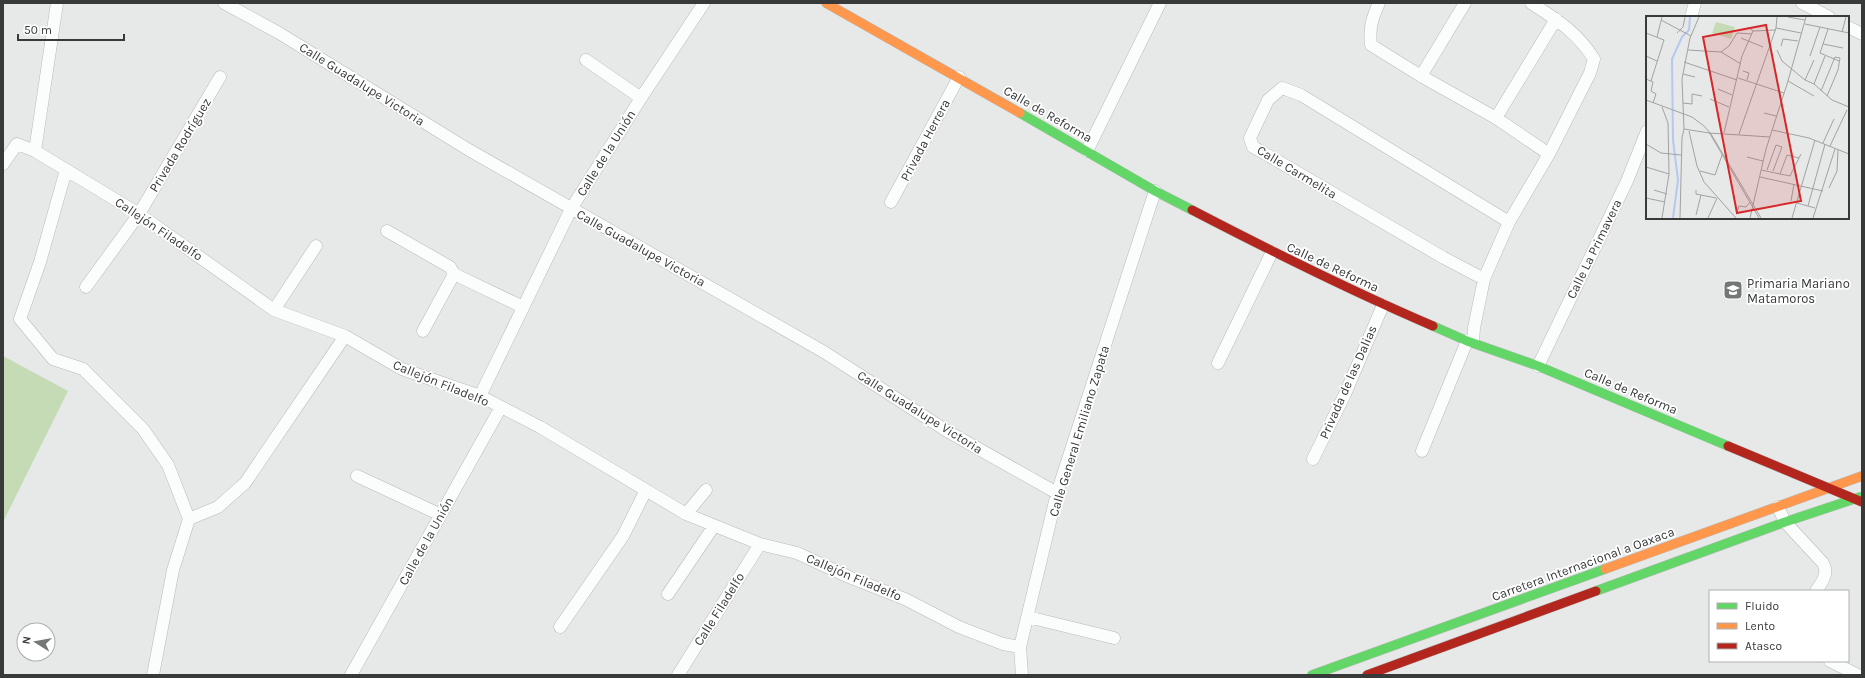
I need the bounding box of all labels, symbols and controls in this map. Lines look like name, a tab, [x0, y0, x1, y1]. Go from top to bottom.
scale bar	[18, 16, 124, 42]
inset map	[1646, 16, 1849, 219]
text: 50 m	[24, 23, 52, 37]
street label: Calle Guadalupe Victoria	[297, 39, 427, 129]
street label: Calle de Reforma	[1001, 83, 1095, 145]
street label: Privada Rodríguez	[146, 95, 214, 195]
street label: Privada Herrera	[897, 96, 953, 184]
street label: Calle de la Unión	[573, 107, 639, 199]
street label: Calle Carmelita	[1254, 142, 1340, 202]
street label: Callejón Filadelfo	[112, 194, 206, 264]
street label: Calle La Primavera	[1563, 197, 1625, 301]
street label: Calle Guadalupe Victoria	[574, 206, 708, 290]
street label: Calle de Reforma	[1285, 239, 1381, 295]
place label: Primaria Mariano Matamoros	[1747, 276, 1850, 306]
school or university icon: Primaria Mariano Matamoros	[1722, 279, 1744, 301]
street label: Privada de las Dalias	[1316, 323, 1380, 441]
street label: Calle General Emiliano Zapata	[1046, 344, 1112, 518]
street label: Callejón Filadelfo	[391, 357, 491, 409]
street label: Calle de Reforma	[1582, 365, 1680, 417]
street label: Calle Guadalupe Victoria	[855, 367, 985, 457]
street label: Calle de la Unión	[396, 494, 456, 588]
street label: Carretera Internacional a Oaxaca	[1490, 524, 1676, 604]
street label: Callejón Filadelfo	[804, 550, 904, 604]
street label: Calle Filadelfo	[691, 570, 747, 648]
legend	[1709, 590, 1849, 662]
text: Fluido	[1745, 599, 1779, 613]
text: Lento	[1745, 619, 1775, 633]
north arrow	[16, 622, 56, 662]
text: N	[20, 635, 34, 645]
text: Atasco	[1745, 639, 1782, 653]

